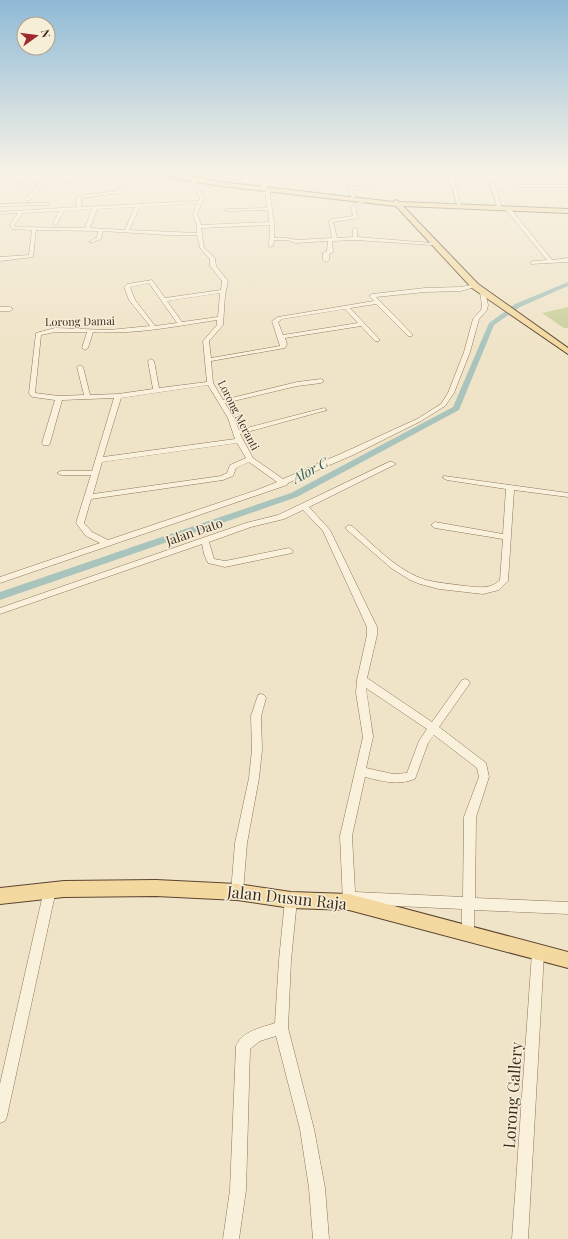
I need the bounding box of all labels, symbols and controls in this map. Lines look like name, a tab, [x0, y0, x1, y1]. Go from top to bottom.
north arrow	[16, 16, 56, 56]
text: N	[38, 28, 54, 39]
street label: Lorong Damai	[45, 313, 115, 329]
street label: Lorong Meranti	[215, 377, 263, 453]
water label: Alor C	[287, 452, 332, 488]
street label: Jalan Dato	[162, 513, 225, 549]
street label: Jalan Dusun Raja	[225, 880, 348, 914]
street label: Lorong Gallery	[498, 1041, 526, 1149]

